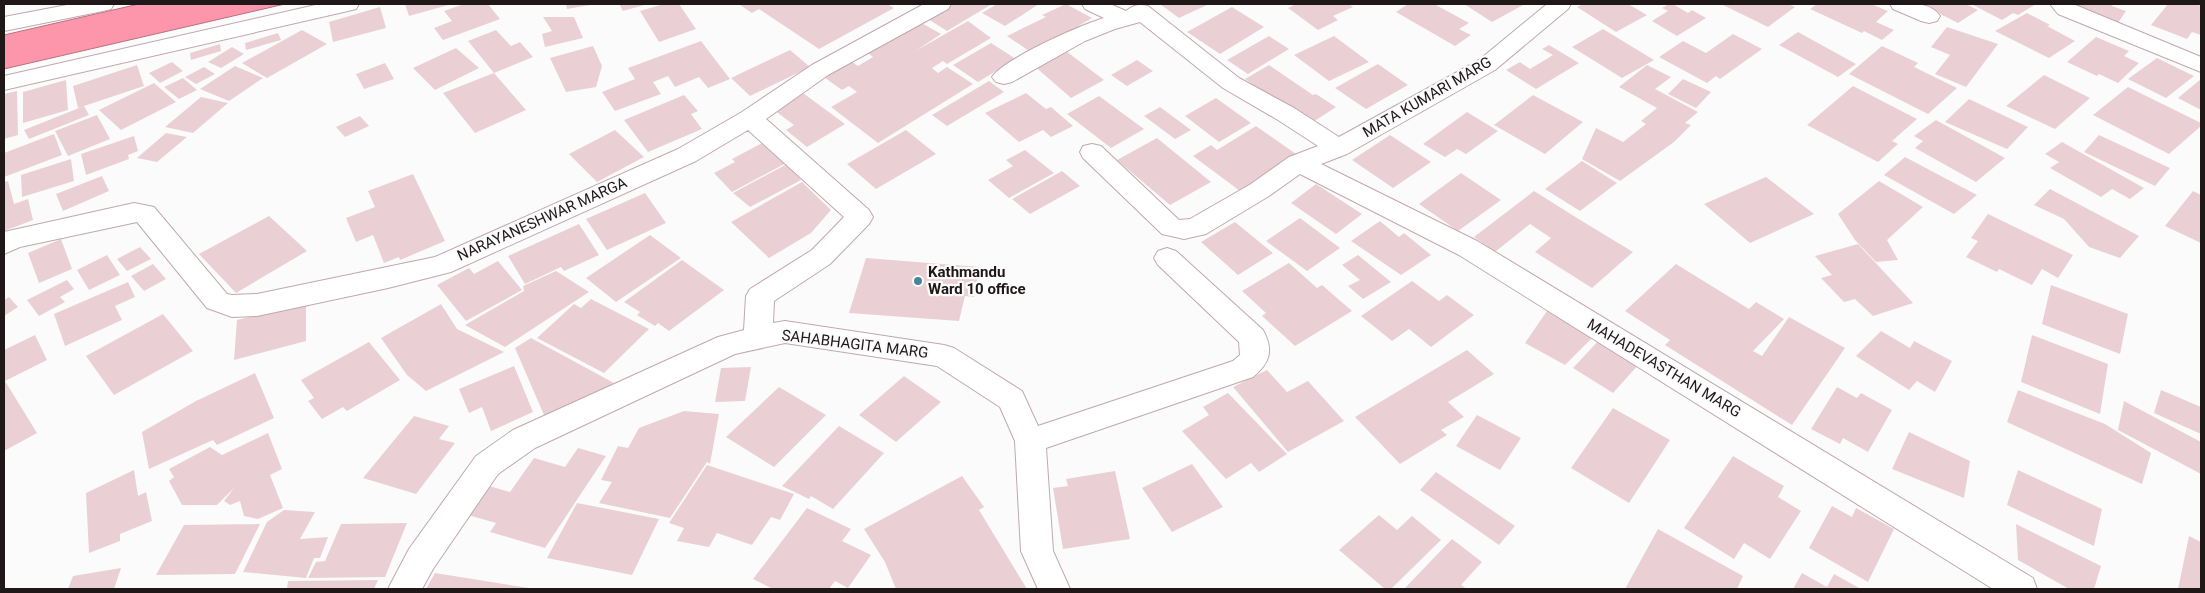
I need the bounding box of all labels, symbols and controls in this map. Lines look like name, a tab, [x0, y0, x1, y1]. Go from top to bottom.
street label: MATA KUMARI MARG	[1359, 53, 1495, 141]
street label: NARAYANESHWAR MARGA	[454, 173, 630, 265]
place label: Kathmandu Ward 10 office	[928, 263, 1026, 298]
marker: Kathmandu Ward 10 office	[912, 275, 924, 287]
street label: MAHADEVASTHAN MARG	[1584, 315, 1744, 421]
street label: SAHABHAGITA MARG	[781, 326, 929, 362]

